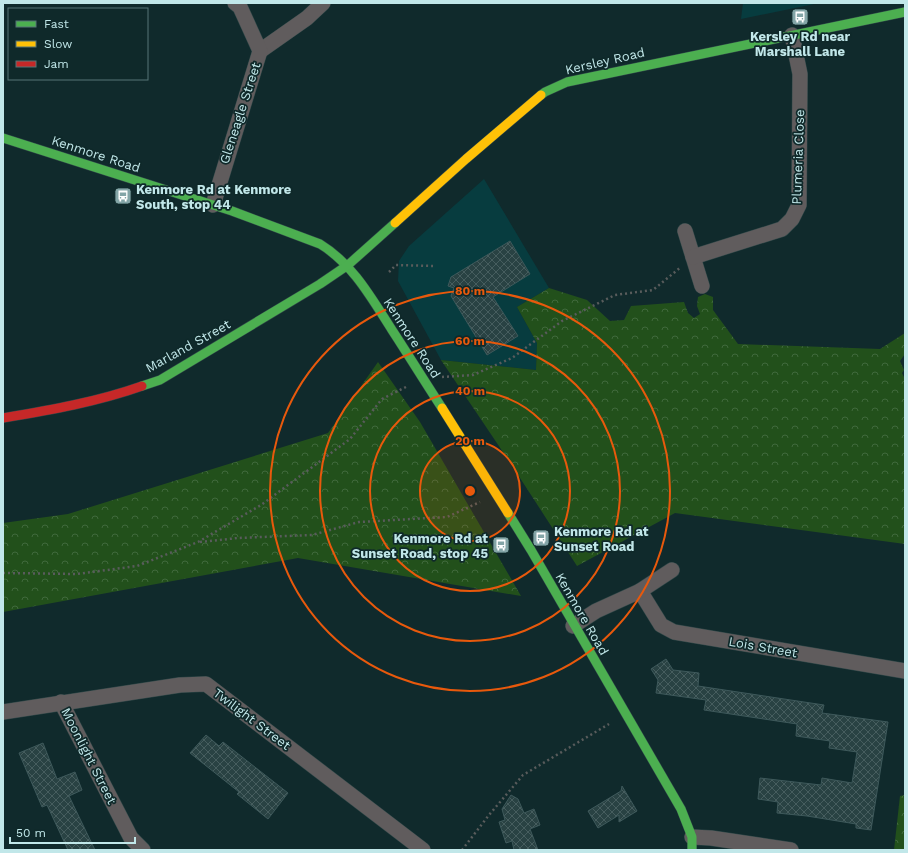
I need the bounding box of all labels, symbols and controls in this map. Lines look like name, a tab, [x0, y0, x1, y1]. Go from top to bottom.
bus stop icon: Kersley Rd near Marshall Lane	[790, 7, 810, 27]
legend	[8, 8, 148, 80]
text: Fast	[44, 17, 69, 31]
place label: Kersley Rd near Marshall Lane	[750, 29, 850, 59]
text: Slow	[44, 37, 72, 51]
street label: Kersley Road	[564, 45, 646, 77]
text: Jam	[44, 57, 69, 71]
street label: Gleneagle Street	[217, 60, 264, 166]
street label: Plumeria Close	[789, 109, 807, 205]
street label: Kenmore Road	[50, 133, 142, 175]
place label: Kenmore Rd at Kenmore South, stop 44	[136, 182, 292, 212]
bus stop icon: Kenmore Rd at Kenmore South, stop 44	[113, 186, 133, 206]
text: 80 m	[455, 284, 485, 298]
street label: Kenmore Road	[381, 295, 443, 381]
street label: Marland Street	[143, 316, 234, 376]
text: 60 m	[455, 334, 485, 348]
text: 40 m	[455, 384, 485, 398]
text: 20 m	[455, 434, 485, 448]
centre of rings	[463, 484, 477, 498]
place label: Kenmore Rd at Sunset Road	[554, 524, 649, 554]
bus stop icon: Kenmore Rd at Sunset Road	[531, 528, 551, 548]
place label: Kenmore Rd at Sunset Road, stop 45	[352, 531, 488, 561]
bus stop icon: Kenmore Rd at Sunset Road, stop 45	[491, 535, 511, 555]
street label: Kenmore Road	[552, 570, 612, 658]
street label: Lois Street	[728, 634, 799, 660]
street label: Twilight Street	[210, 685, 294, 753]
street label: Moonlight Street	[58, 705, 120, 807]
scale bar	[10, 819, 135, 845]
text: 50 m	[16, 826, 46, 840]

